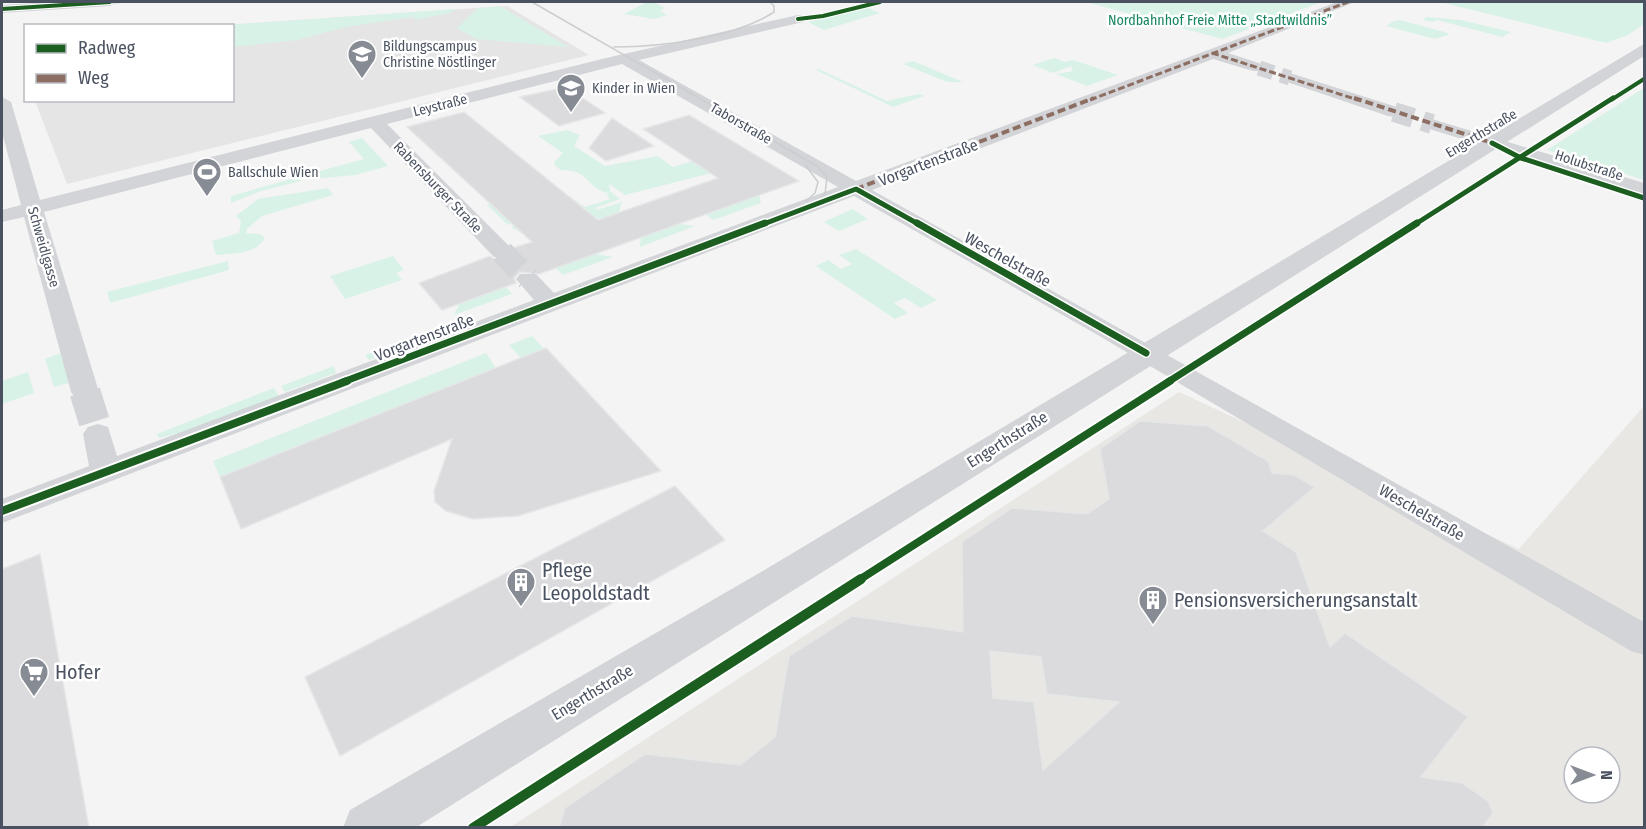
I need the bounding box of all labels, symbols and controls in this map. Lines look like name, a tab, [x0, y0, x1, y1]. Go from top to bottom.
park label: Nordbahnhof Freie Mitte „Stadtwildnis”	[1108, 12, 1332, 29]
legend	[24, 24, 234, 102]
text: Radweg	[78, 37, 136, 59]
school or university icon: Bildungscampus Christine Nöstlinger	[346, 38, 378, 80]
place label: Bildungscampus Christine Nöstlinger	[383, 38, 497, 71]
text: Weg	[78, 67, 109, 89]
school or university icon: Kinder in Wien	[555, 72, 587, 114]
place label: Kinder in Wien	[592, 80, 675, 97]
street label: Leystraße	[411, 91, 469, 120]
street label: Taborstraße	[707, 99, 775, 148]
street label: Engerthstraße	[1443, 105, 1520, 161]
street label: Vorgartenstraße	[876, 135, 981, 190]
street label: Rabensburger Straße	[390, 138, 486, 237]
street label: Holubstraße	[1553, 146, 1625, 184]
sports icon: Ballschule Wien	[191, 156, 223, 198]
place label: Ballschule Wien	[228, 164, 319, 181]
street label: Schweidlgasse	[24, 205, 63, 289]
street label: Weschelstraße	[961, 228, 1054, 291]
street label: Vorgartenstraße	[372, 310, 477, 365]
street label: Engerthstraße	[963, 407, 1051, 472]
street label: Weschelstraße	[1376, 480, 1468, 545]
place label: Pflege Leopoldstadt	[542, 558, 650, 605]
building icon: Pflege Leopoldstadt	[505, 566, 537, 608]
building icon: Pensionsversicherungsanstalt	[1137, 584, 1169, 626]
place label: Pensionsversicherungsanstalt	[1174, 588, 1418, 612]
supermarket icon: Hofer	[18, 656, 50, 698]
place label: Hofer	[55, 660, 100, 684]
street label: Engerthstraße	[548, 661, 637, 724]
north arrow	[1562, 745, 1622, 805]
text: N	[1597, 770, 1616, 780]

